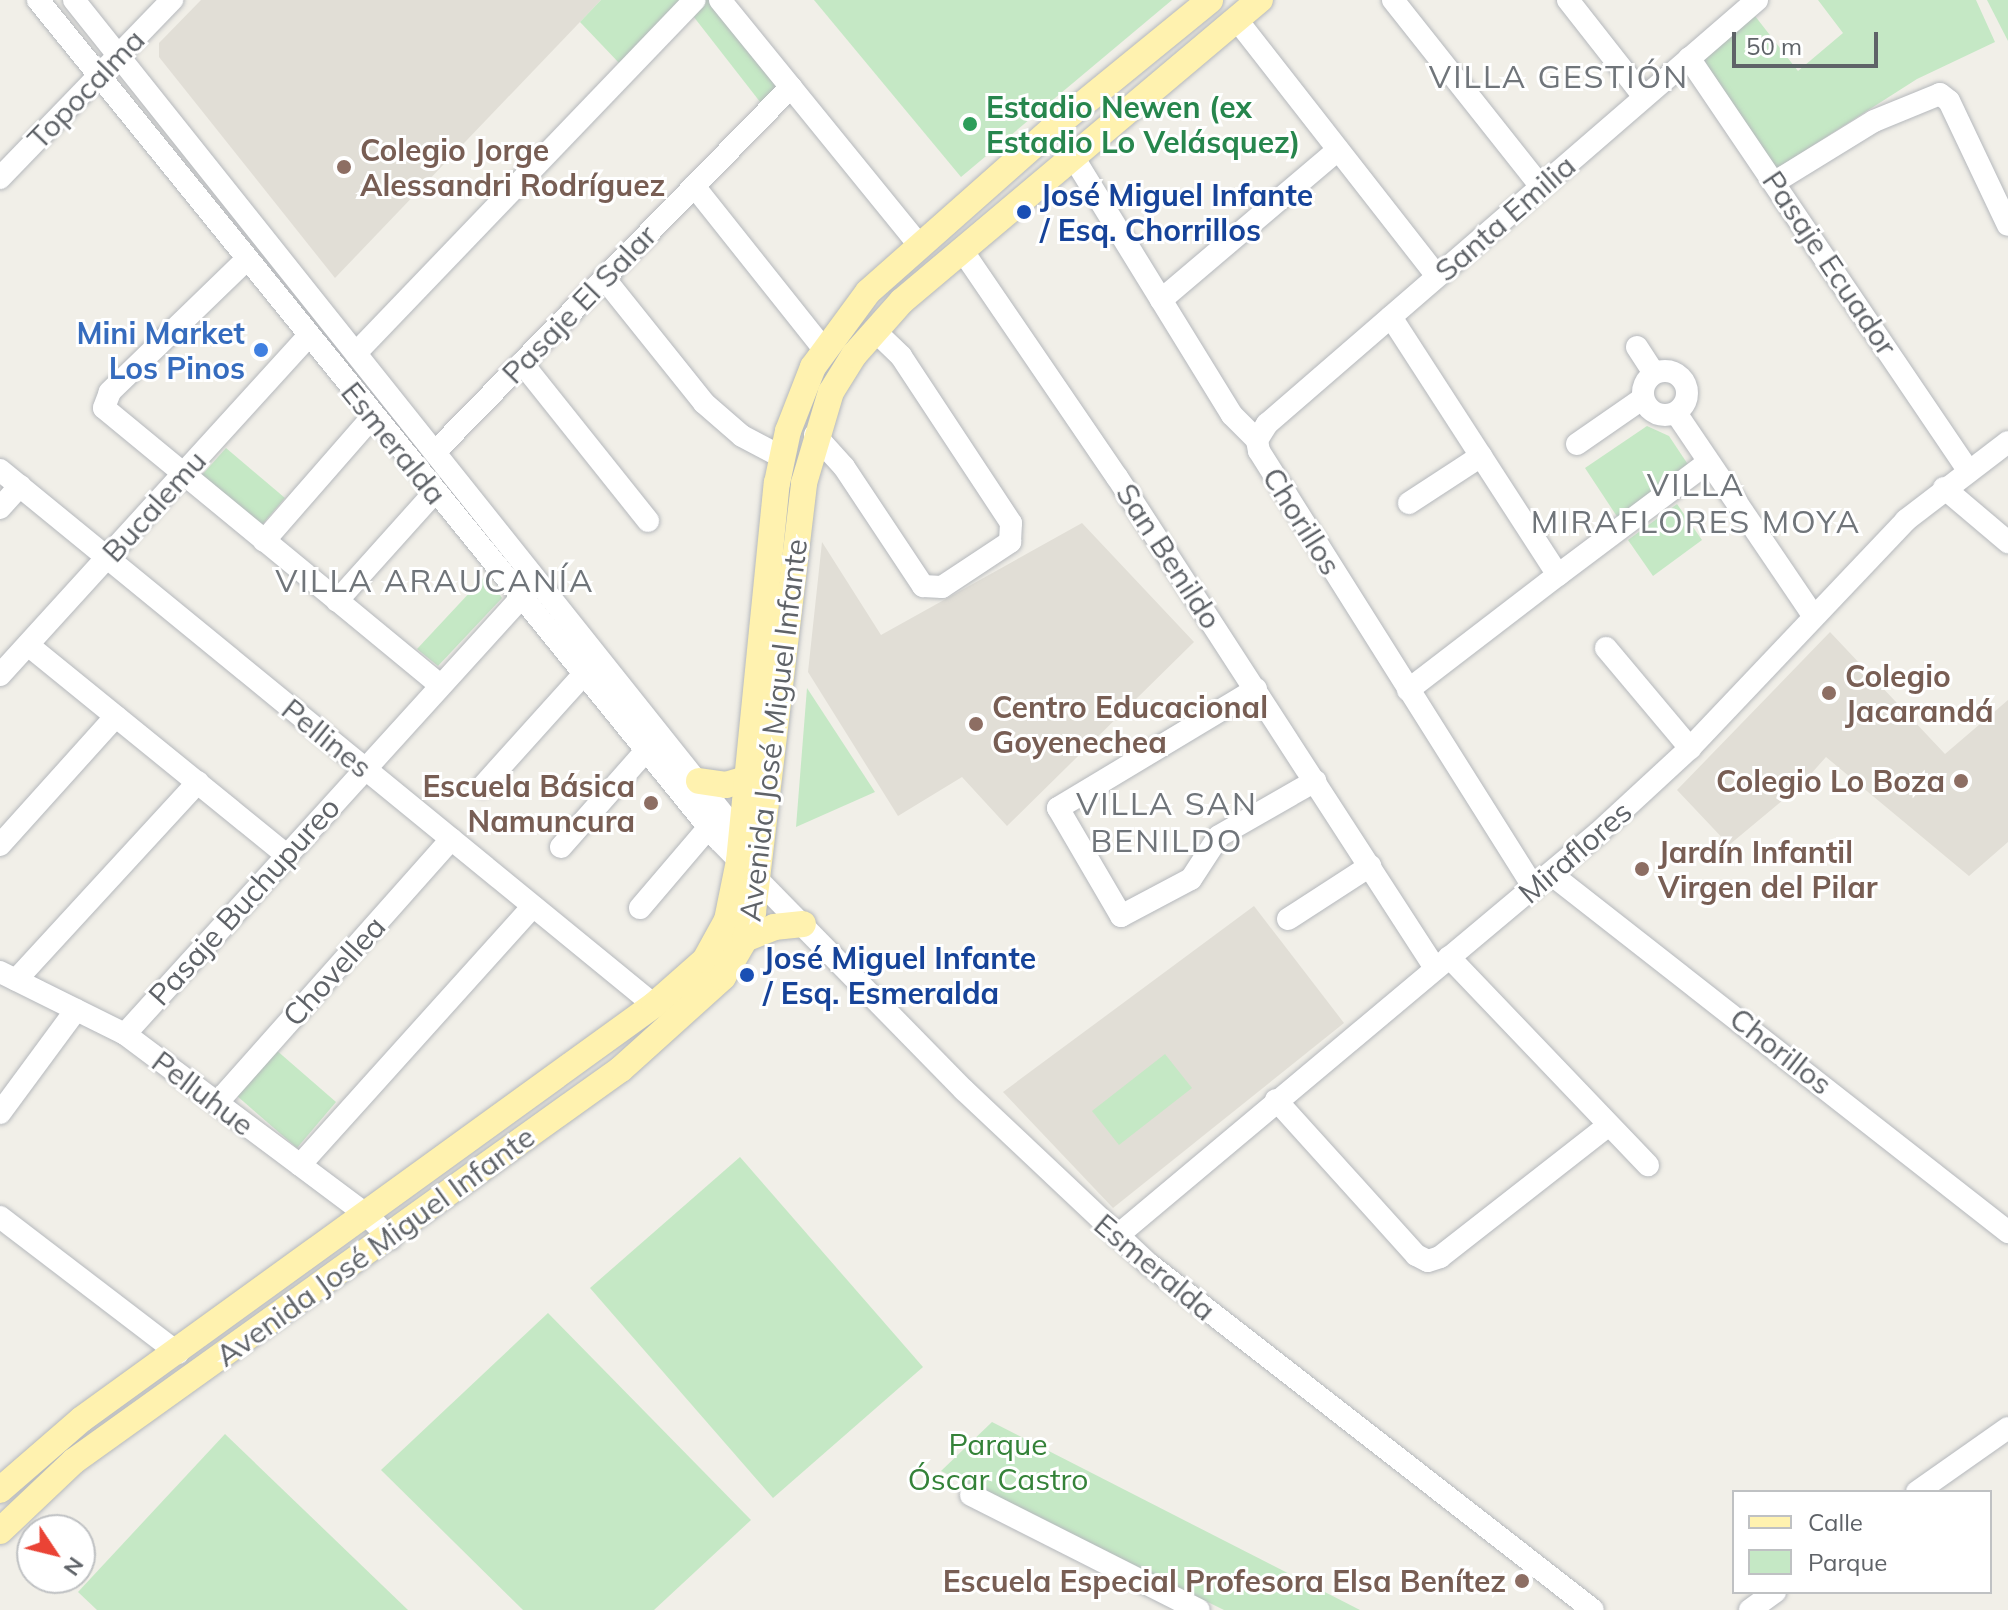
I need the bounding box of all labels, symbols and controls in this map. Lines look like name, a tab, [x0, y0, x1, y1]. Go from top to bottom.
scale bar	[1736, 16, 1882, 66]
street label: Topocalma	[20, 22, 152, 156]
text: 50 m	[1746, 31, 1802, 61]
district label: VILLA GESTIÓN	[1429, 57, 1689, 95]
place label: Estadio Newen (ex Estadio Lo Velásquez)	[986, 89, 1300, 160]
marker: Estadio Newen (ex Estadio Lo Velásquez)	[961, 115, 979, 133]
place label: Colegio Jorge Alessandri Rodríguez	[360, 132, 665, 202]
street label: Santa Emilia	[1428, 147, 1582, 289]
marker: Colegio Jorge Alessandri Rodríguez	[335, 158, 353, 176]
street label: Pasaje Ecuador	[1755, 164, 1905, 362]
place label: José Miguel Infante / Esq. Chorrillos	[1040, 177, 1313, 248]
marker: José Miguel Infante / Esq. Chorrillos	[1015, 203, 1033, 221]
street label: Pasaje El Salar	[494, 217, 664, 391]
place label: Mini Market Los Pinos	[76, 315, 245, 386]
marker: Mini Market Los Pinos	[252, 341, 270, 359]
street label: Esmeralda	[334, 375, 454, 511]
street label: Bucalemu	[95, 443, 213, 569]
street label: Chorillos	[1255, 461, 1349, 581]
district label: VILLA MIRAFLORES MOYA	[1531, 466, 1861, 541]
street label: San Benildo	[1109, 477, 1229, 635]
street label: Avenida José Miguel Infante	[732, 537, 814, 923]
district label: VILLA ARAUCANÍA	[275, 561, 595, 599]
place label: Colegio Jacarandá	[1845, 658, 1994, 728]
marker: Colegio Jacarandá	[1820, 684, 1838, 702]
place label: Centro Educacional Goyenechea	[992, 689, 1268, 760]
street label: Pellines	[275, 691, 379, 785]
marker: Centro Educacional Goyenechea	[967, 715, 985, 733]
place label: Colegio Lo Boza	[1716, 763, 1945, 799]
place label: Escuela Básica Namuncura	[422, 768, 635, 838]
marker: Colegio Lo Boza	[1952, 772, 1970, 790]
district label: VILLA SAN BENILDO	[1076, 785, 1258, 860]
street label: Pasaje Buchupureo	[141, 789, 347, 1013]
street label: Miraflores	[1511, 793, 1639, 911]
marker: Escuela Básica Namuncura	[642, 794, 660, 812]
place label: Jardín Infantil Virgen del Pilar	[1658, 834, 1878, 904]
marker: Jardín Infantil Virgen del Pilar	[1633, 860, 1651, 878]
street label: Chovellea	[275, 909, 393, 1033]
place label: José Miguel Infante / Esq. Esmeralda	[763, 940, 1036, 1010]
marker: José Miguel Infante / Esq. Esmeralda	[738, 966, 756, 984]
street label: Chorillos	[1723, 1000, 1839, 1102]
street label: Pelluhue	[145, 1043, 261, 1143]
street label: Avenida José Miguel Infante	[209, 1118, 541, 1374]
street label: Esmeralda	[1087, 1206, 1223, 1328]
park label: Parque Óscar Castro	[908, 1426, 1088, 1496]
legend	[1732, 1490, 1992, 1594]
text: Calle	[1808, 1507, 1863, 1537]
north arrow	[16, 1514, 96, 1594]
text: Parque	[1808, 1547, 1887, 1577]
text: N	[58, 1552, 90, 1581]
place label: Escuela Especial Profesora Elsa Benítez	[943, 1563, 1506, 1599]
marker: Escuela Especial Profesora Elsa Benítez	[1513, 1572, 1531, 1590]

